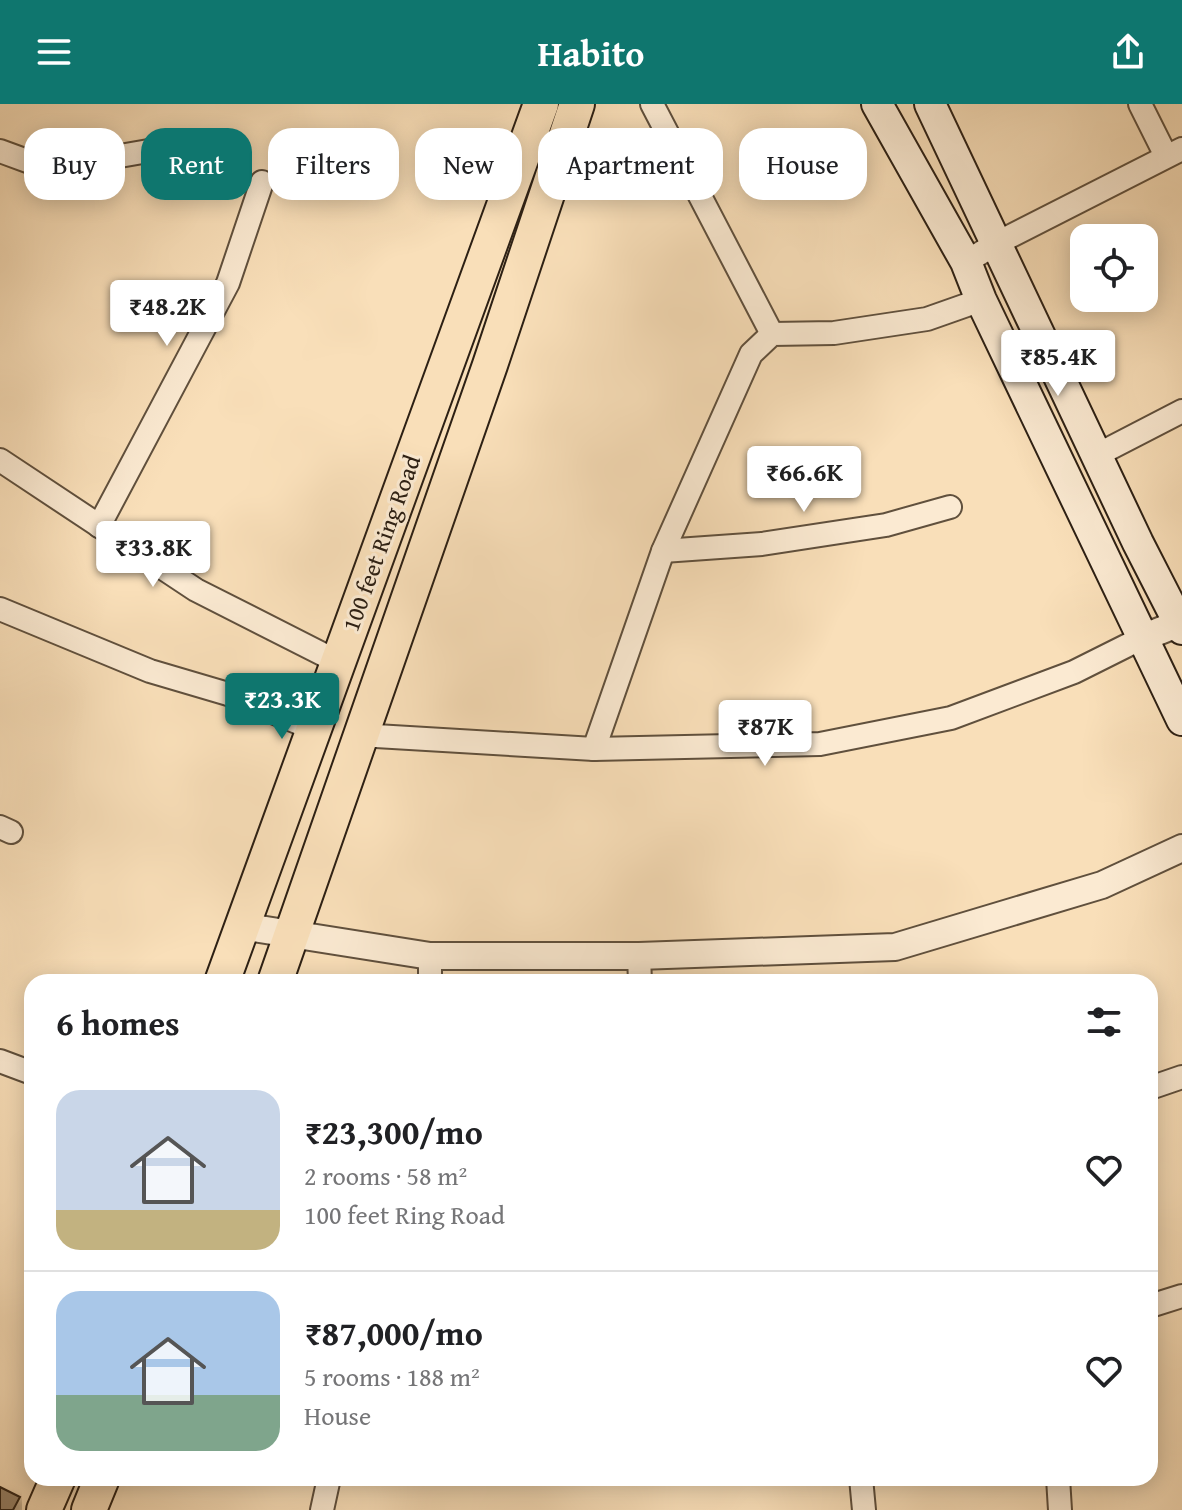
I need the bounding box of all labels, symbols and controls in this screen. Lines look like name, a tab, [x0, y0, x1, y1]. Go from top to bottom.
text: Habito	[537, 26, 645, 79]
icon: menu	[32, 30, 76, 74]
icon: share	[1106, 30, 1150, 74]
chip: Buy	[24, 128, 125, 200]
chip: Rent	[141, 128, 252, 200]
chip: Filters	[268, 128, 399, 200]
chip: New	[415, 128, 522, 200]
chip: Apartment	[538, 128, 723, 200]
chip: House	[739, 128, 867, 200]
map controls	[1070, 224, 1158, 312]
button: locate	[1070, 224, 1158, 312]
pin: ₹48.2K	[102, 280, 232, 348]
text: ₹48.2K	[128, 286, 206, 325]
pin: ₹85.4K	[993, 330, 1123, 398]
text: ₹85.4K	[1019, 336, 1097, 375]
pin: ₹66.6K	[739, 446, 869, 514]
street label: 100 feet Ring Road	[333, 450, 429, 636]
text: ₹66.6K	[765, 452, 843, 491]
pin: ₹33.8K	[88, 521, 218, 589]
text: ₹33.8K	[114, 527, 192, 566]
pin: ₹23.3K	[217, 673, 347, 741]
text: ₹23.3K	[243, 679, 321, 718]
pin: ₹87K	[718, 700, 812, 768]
text: ₹87K	[737, 706, 793, 745]
text: 6 homes	[56, 998, 180, 1047]
icon: filters	[1082, 1000, 1126, 1044]
text: ₹23,300/mo	[304, 1107, 483, 1156]
icon: home	[120, 1122, 216, 1218]
icon: heart	[1082, 1148, 1126, 1192]
text: 2 rooms · 58 m²	[304, 1156, 467, 1195]
text: 100 feet Ring Road	[304, 1195, 505, 1234]
text: ₹87,000/mo	[304, 1308, 483, 1357]
icon: home	[120, 1323, 216, 1419]
icon: heart	[1082, 1349, 1126, 1393]
text: 5 rooms · 188 m²	[304, 1357, 480, 1396]
text: House	[304, 1396, 371, 1435]

